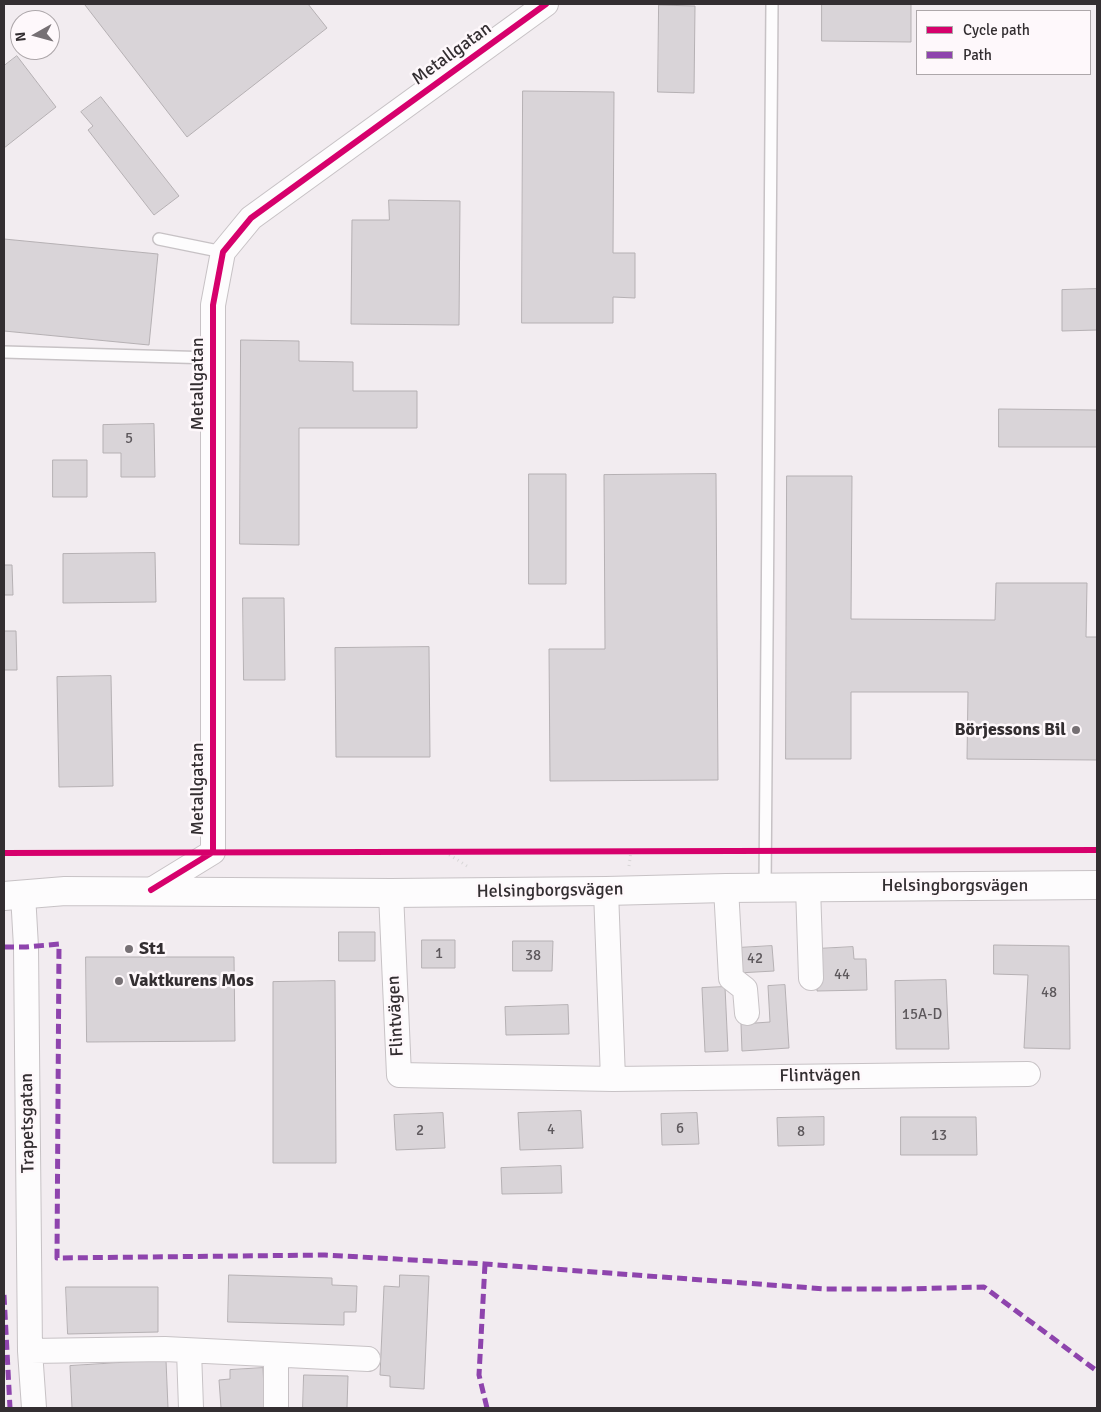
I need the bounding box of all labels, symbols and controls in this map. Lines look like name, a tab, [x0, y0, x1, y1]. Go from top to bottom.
north arrow	[10, 10, 60, 60]
legend	[916, 10, 1091, 75]
street label: Metallgatan	[408, 18, 496, 90]
text: Cycle path	[963, 21, 1030, 39]
text: N	[12, 31, 30, 43]
text: Path	[963, 46, 992, 64]
street label: Metallgatan	[187, 338, 209, 430]
house number: 5	[125, 430, 133, 448]
place label: Börjessons Bil	[954, 719, 1066, 741]
marker: Börjessons Bil	[1070, 724, 1082, 736]
street label: Metallgatan	[187, 743, 209, 835]
street label: Helsingborgsvägen	[882, 875, 1028, 897]
street label: Helsingborgsvägen	[476, 879, 624, 903]
place label: St1	[139, 938, 165, 960]
marker: St1	[123, 943, 135, 955]
house number: 1	[435, 945, 443, 963]
house number: 38	[525, 947, 541, 965]
house number: 42	[747, 950, 763, 968]
house number: 44	[834, 966, 850, 984]
place label: Vaktkurens Mos	[129, 970, 254, 992]
marker: Vaktkurens Mos	[113, 975, 125, 987]
street label: Flintvägen	[383, 975, 409, 1057]
house number: 48	[1041, 984, 1057, 1002]
house number: 15A-D	[902, 1006, 942, 1024]
street label: Flintvägen	[779, 1064, 861, 1088]
street label: Trapetsgatan	[16, 1073, 40, 1173]
house number: 6	[676, 1120, 684, 1138]
house number: 4	[547, 1121, 555, 1139]
house number: 2	[416, 1122, 424, 1140]
house number: 8	[797, 1123, 805, 1141]
house number: 13	[931, 1127, 947, 1145]

